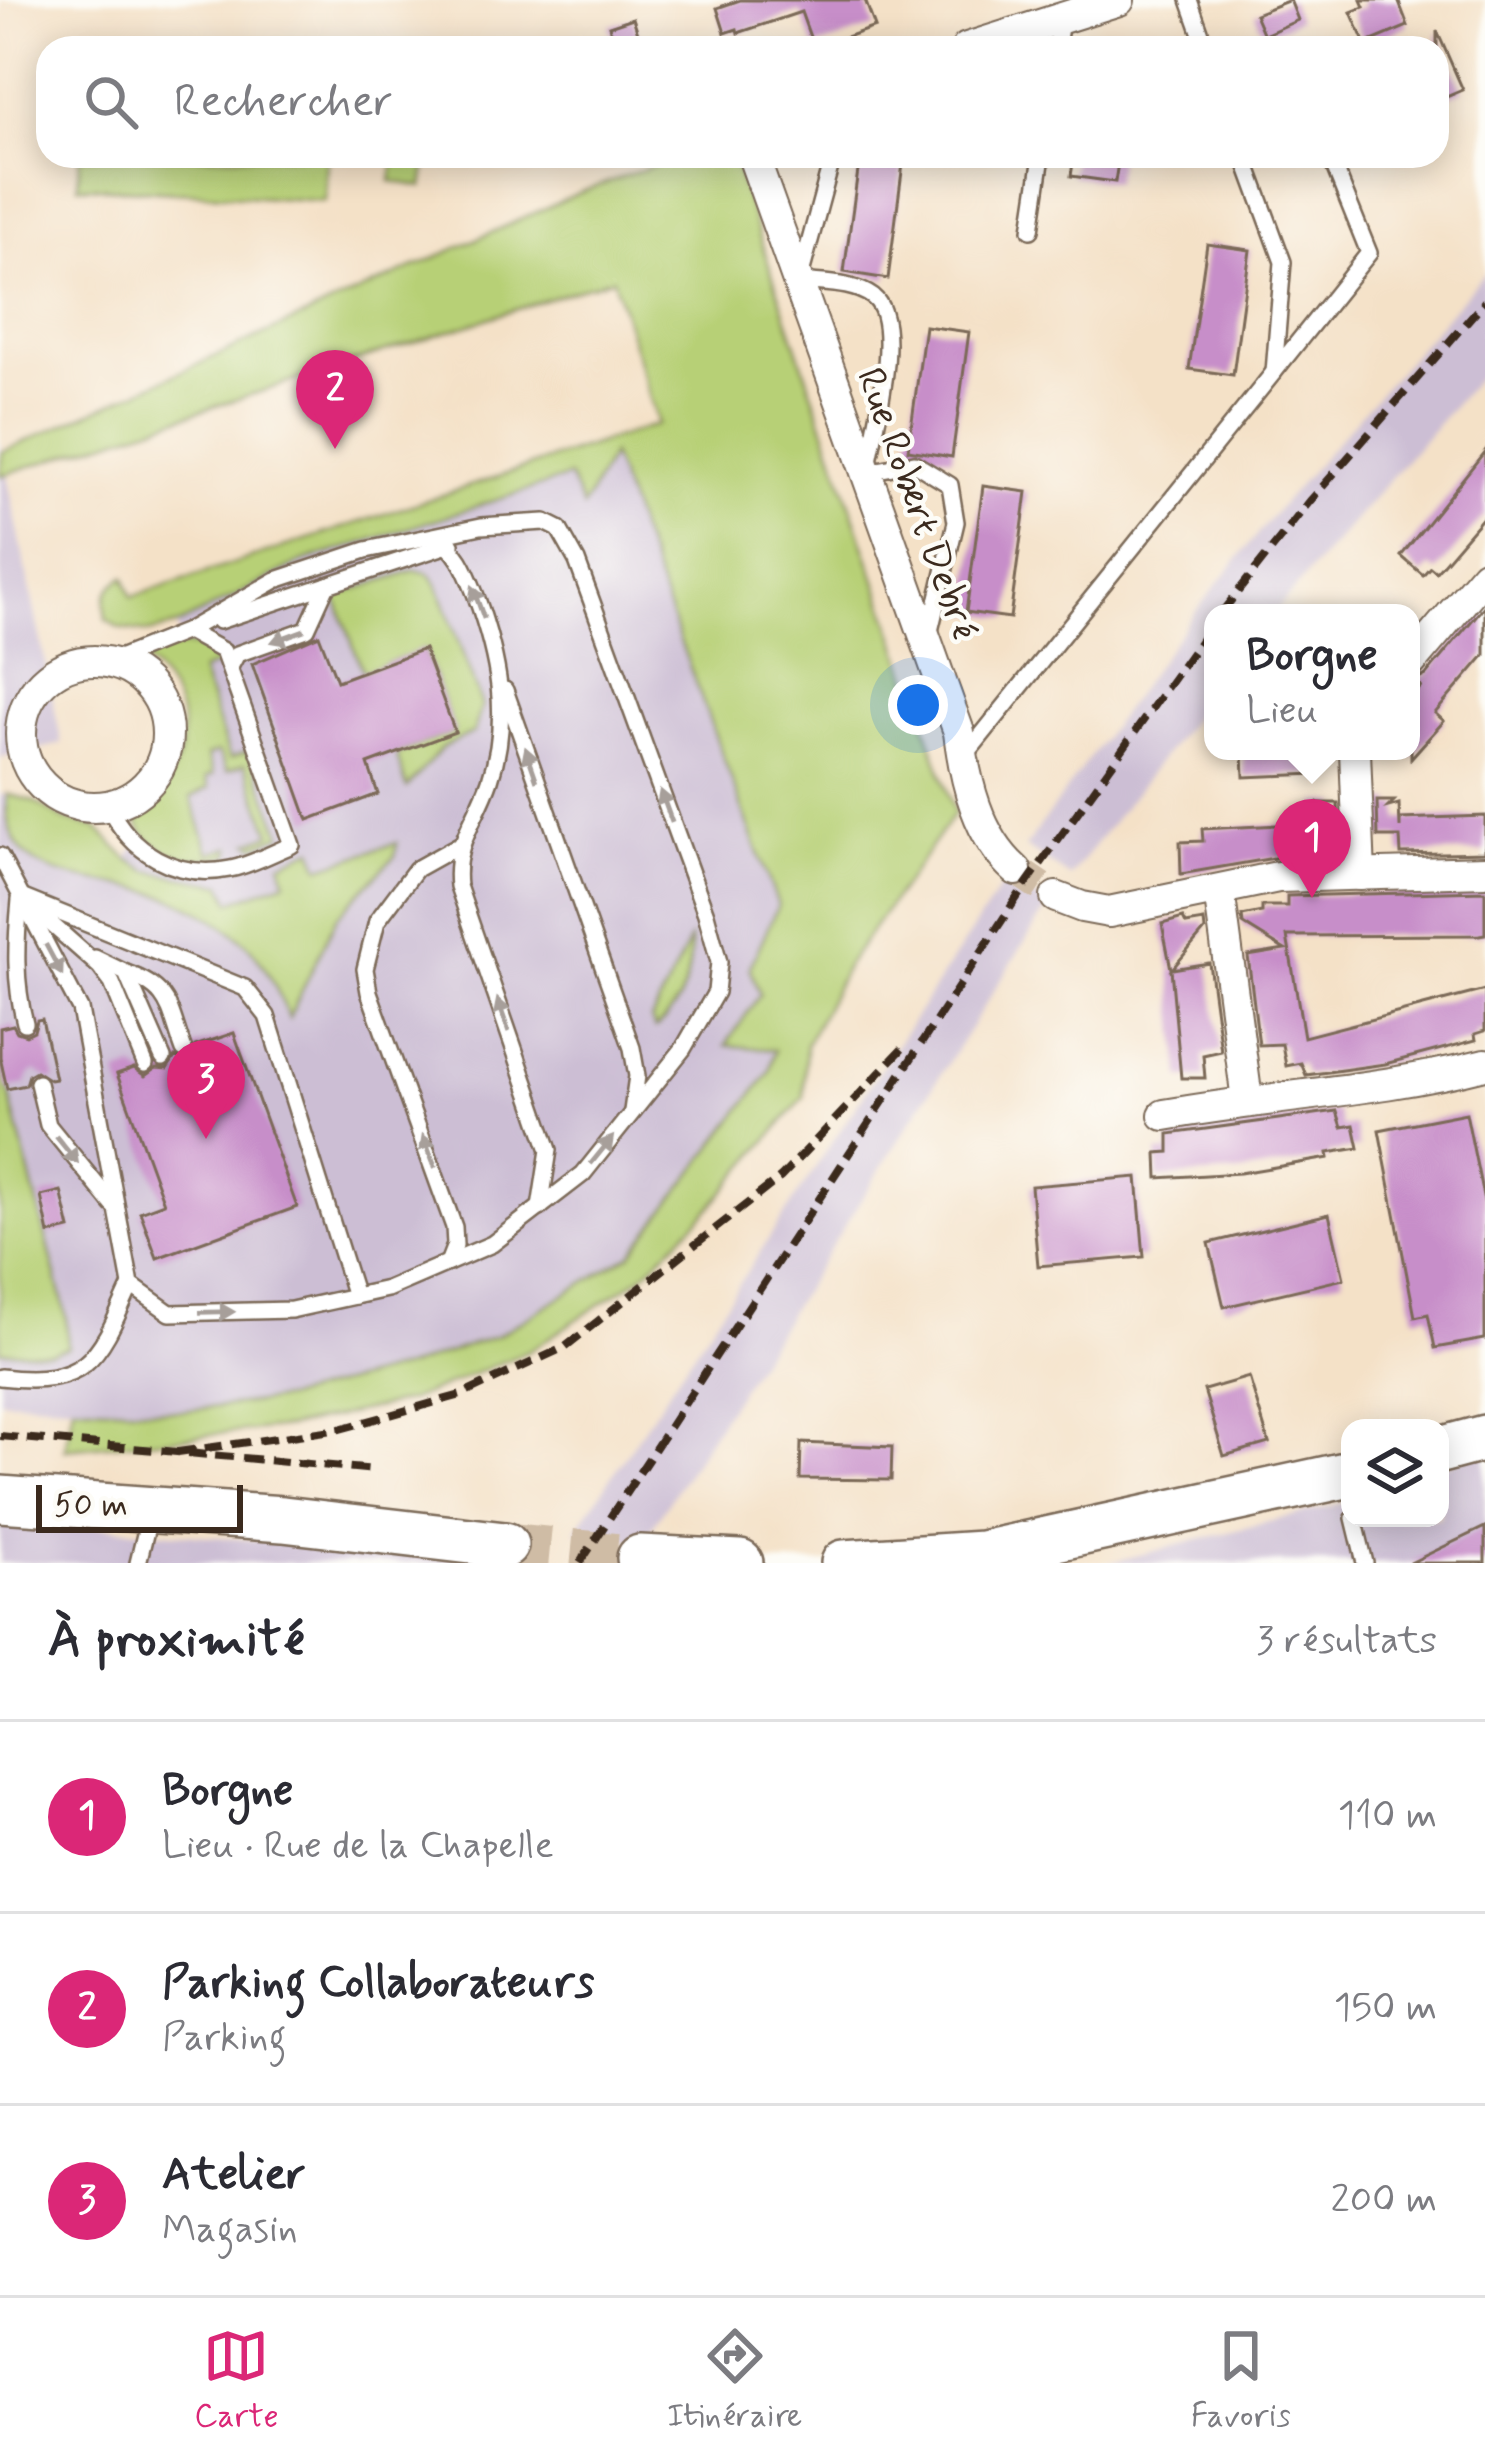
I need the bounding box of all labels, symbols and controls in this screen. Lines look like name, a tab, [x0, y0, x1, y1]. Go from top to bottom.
search box	[36, 36, 1449, 168]
icon: search	[78, 69, 144, 135]
text: Rechercher	[174, 73, 393, 132]
pin: 2	[296, 350, 374, 449]
street label: Rue Robert Debré	[843, 361, 989, 647]
one-way arrow	[468, 584, 486, 620]
popup	[1204, 604, 1420, 760]
one-way arrow	[269, 627, 305, 646]
text: Borgne	[1246, 627, 1378, 686]
your location	[888, 675, 948, 735]
text: Lieu	[1246, 686, 1318, 737]
one-way arrow	[521, 746, 539, 782]
one-way arrow	[656, 788, 674, 824]
pin: 1	[1273, 799, 1351, 898]
one-way arrow	[43, 942, 64, 977]
one-way arrow	[493, 997, 511, 1033]
pin: 3	[167, 1040, 245, 1139]
one-way arrow	[419, 1133, 437, 1169]
one-way arrow	[54, 1134, 79, 1165]
one-way arrow	[589, 1135, 615, 1166]
one-way arrow	[199, 1302, 237, 1321]
map controls	[1341, 1419, 1449, 1527]
button: layers	[1341, 1419, 1449, 1527]
scale bar	[36, 1479, 243, 1532]
text: 50 m	[54, 1484, 128, 1528]
text: À proximité	[48, 1608, 304, 1674]
text: 3 résultats	[1256, 1616, 1437, 1667]
text: Borgne	[162, 1762, 294, 1821]
text: 1	[78, 1791, 96, 1842]
text: 110 m	[1338, 1791, 1437, 1842]
text: Lieu · Rue de la Chapelle	[162, 1821, 554, 1872]
text: Parking Collaborateurs	[162, 1954, 594, 2013]
text: 2	[77, 1983, 97, 2034]
text: 150 m	[1334, 1983, 1437, 2034]
text: Parking	[162, 2013, 287, 2064]
text: Atelier	[162, 2146, 306, 2205]
text: 3	[78, 2175, 96, 2226]
text: 200 m	[1331, 2175, 1437, 2226]
text: Magasin	[162, 2205, 298, 2256]
tab: Carte	[194, 2323, 279, 2439]
tab: Itinéraire	[667, 2323, 802, 2439]
tab: Favoris	[1191, 2323, 1291, 2439]

